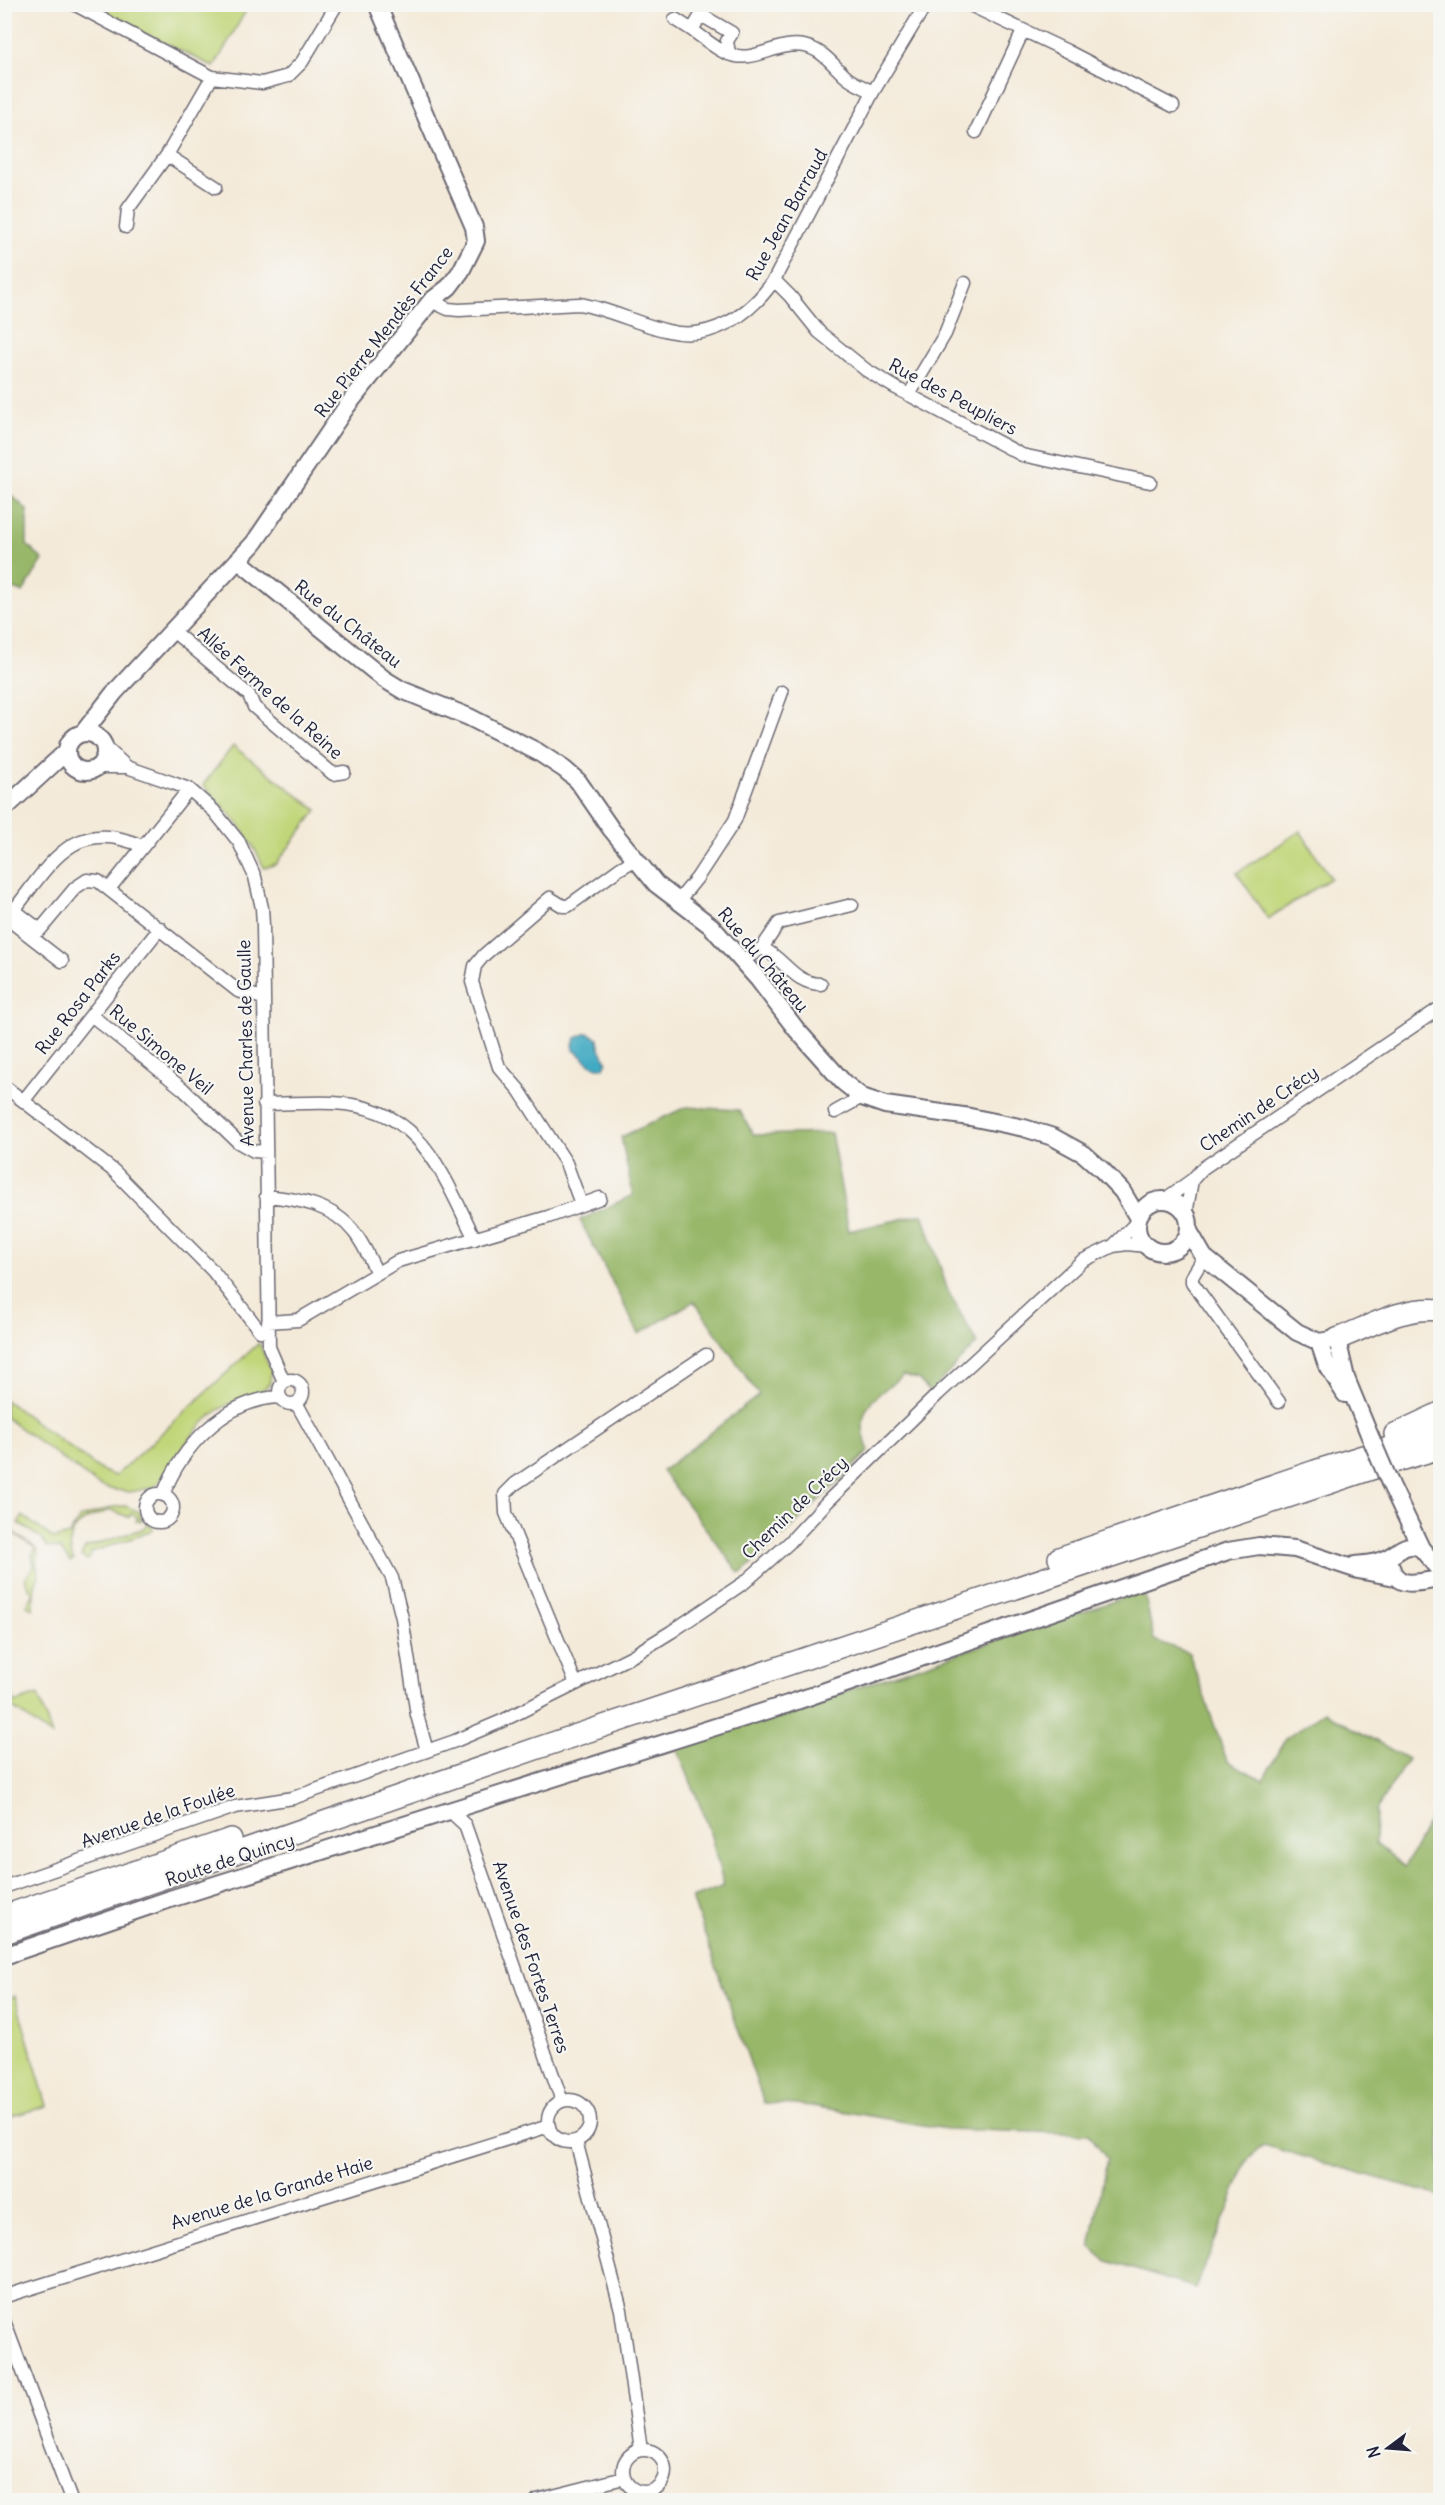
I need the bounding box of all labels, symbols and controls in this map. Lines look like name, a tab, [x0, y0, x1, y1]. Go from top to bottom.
street label: Rue Jean Barraud	[741, 144, 833, 285]
street label: Rue Pierre Mendès France	[309, 241, 458, 422]
street label: Rue des Peupliers	[885, 353, 1021, 440]
street label: Rue du Château	[290, 575, 407, 673]
street label: Allée Ferme de la Reine	[193, 621, 348, 764]
street label: Rue du Château	[713, 903, 814, 1017]
street label: Avenue Charles de Gaulle	[232, 940, 259, 1147]
street label: Rue Rosa Parks	[30, 946, 125, 1059]
street label: Rue Simone Veil	[105, 1000, 218, 1100]
street label: Chemin de Crécy	[1195, 1060, 1323, 1157]
street label: Chemin de Crécy	[737, 1451, 852, 1564]
street label: Avenue de la Foulée	[78, 1778, 238, 1853]
street label: Route de Quincy	[162, 1828, 297, 1891]
street label: Avenue des Fortes Terres	[488, 1858, 575, 2056]
street label: Avenue de la Grande Haie	[168, 2151, 376, 2234]
north arrow	[1358, 2418, 1418, 2478]
text: N	[1362, 2444, 1385, 2460]

